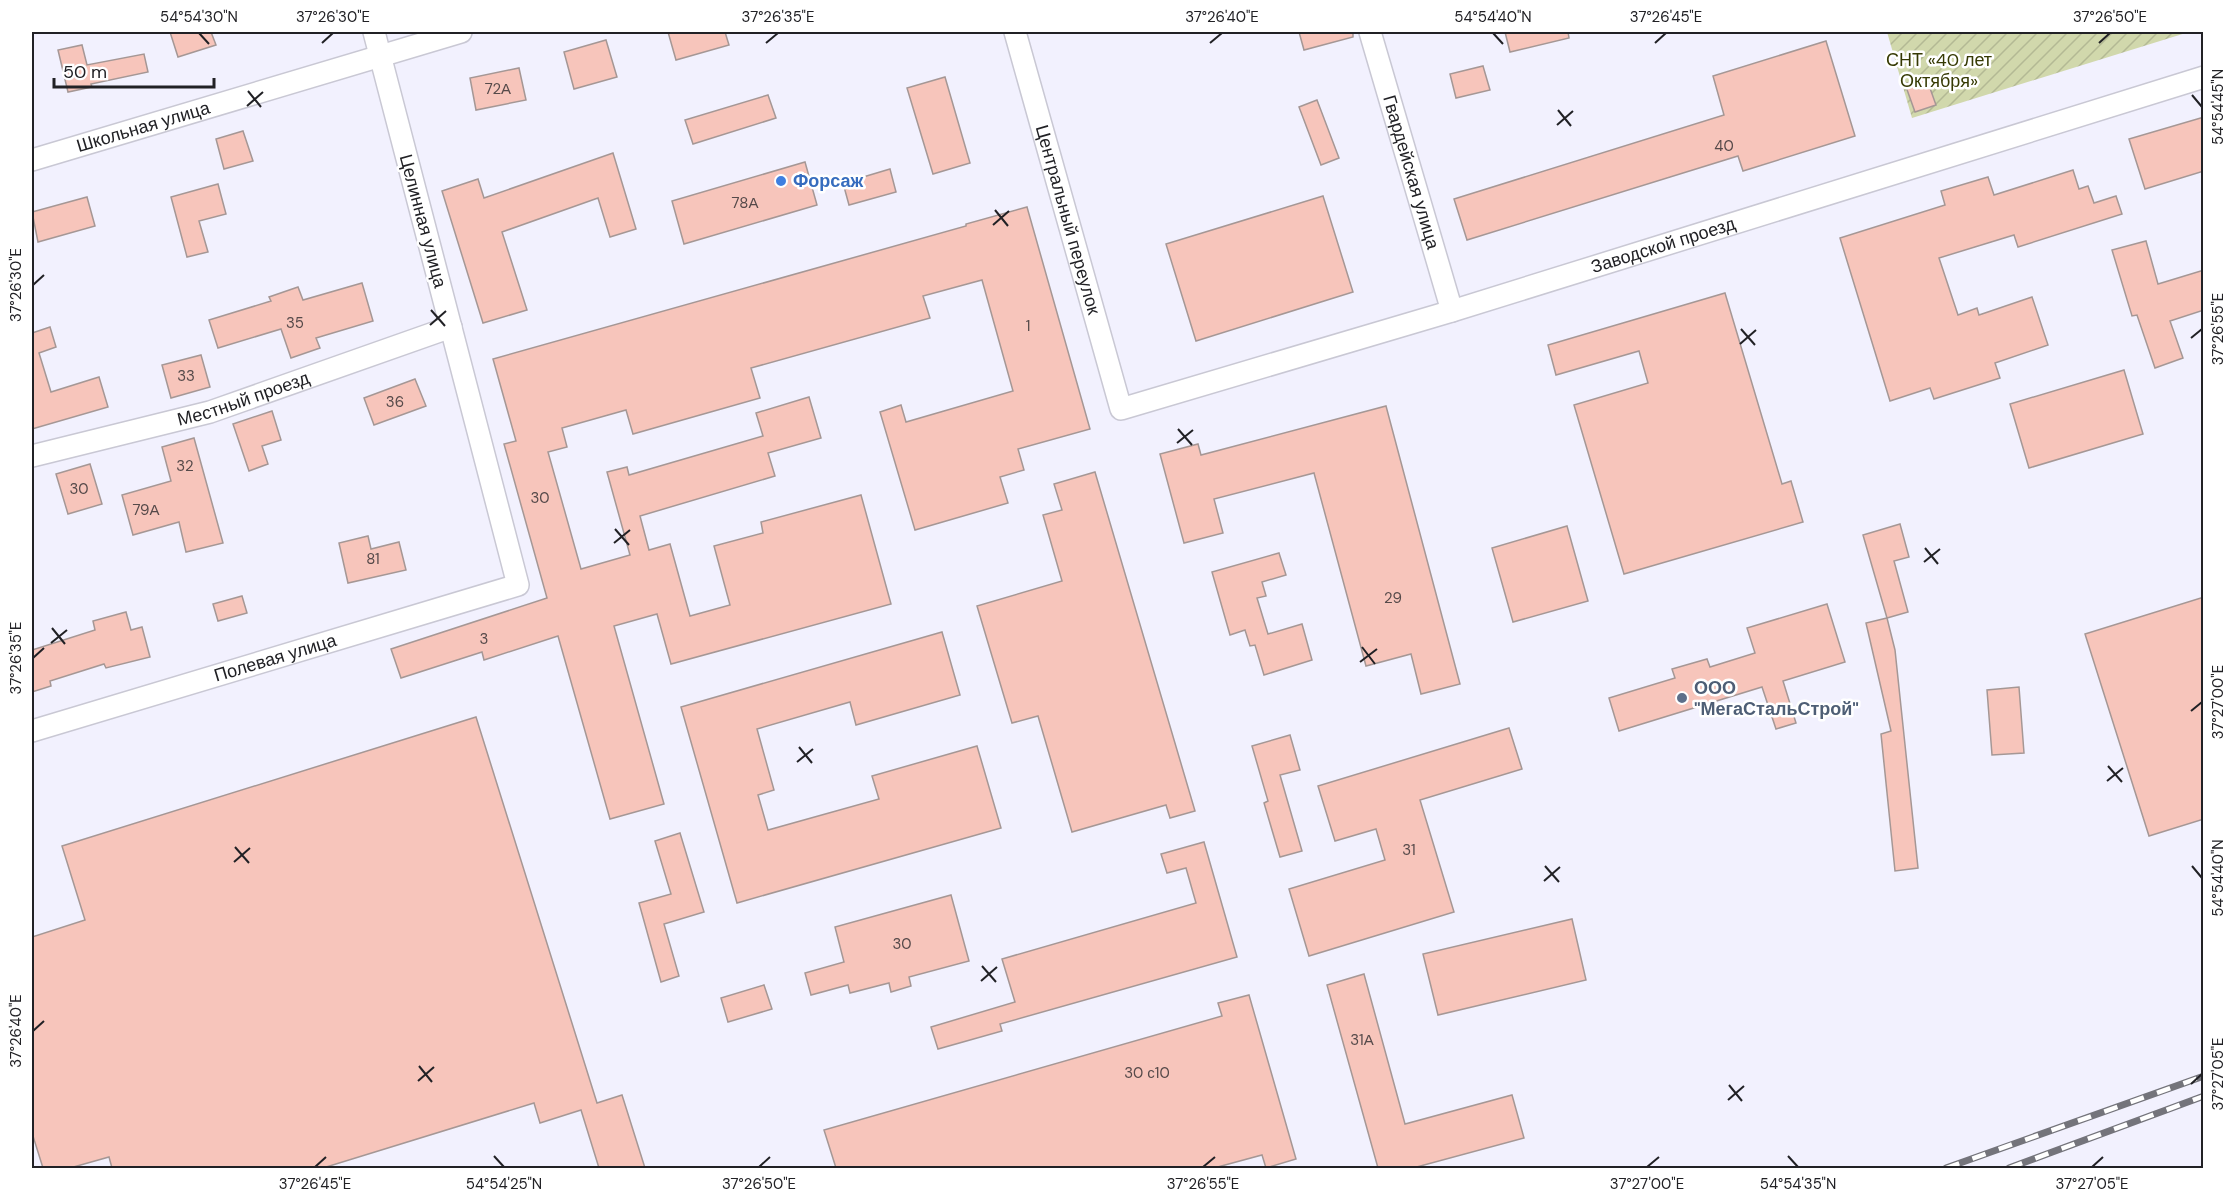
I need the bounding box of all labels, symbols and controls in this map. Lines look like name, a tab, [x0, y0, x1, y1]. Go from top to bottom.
text: 54°54'30"N	[160, 7, 238, 27]
text: 37°26'30"E	[296, 7, 370, 27]
text: 37°26'35"E	[742, 7, 814, 27]
text: 37°26'40"E	[1185, 7, 1259, 27]
text: 54°54'40"N	[1454, 7, 1532, 27]
text: 37°26'45"E	[1630, 7, 1702, 27]
text: 37°26'50"E	[2073, 7, 2147, 27]
park label: СНТ «40 лет Октября»	[1886, 48, 1992, 93]
scale bar	[54, 51, 214, 89]
text: 50 m	[63, 60, 107, 84]
text: 54°54'45"N	[2208, 69, 2228, 145]
house number: 72А	[485, 79, 511, 99]
street label: Гвардейская улица	[1377, 92, 1445, 253]
street label: Школьная улица	[74, 95, 214, 158]
street label: Центральный переулок	[1030, 122, 1106, 317]
house number: 40	[1714, 136, 1734, 156]
street label: Целинная улица	[394, 152, 453, 291]
place label: Форсаж	[793, 169, 864, 193]
marker: Форсаж	[774, 174, 788, 188]
house number: 78А	[732, 193, 758, 213]
street label: Заводской проезд	[1588, 211, 1739, 279]
text: 37°26'30"E	[6, 248, 26, 322]
text: 37°26'55"E	[2208, 293, 2228, 365]
house number: 35	[286, 313, 304, 333]
house number: 1	[1026, 316, 1030, 336]
street label: Местный проезд	[175, 366, 313, 432]
house number: 33	[177, 366, 195, 386]
house number: 36	[386, 392, 404, 412]
house number: 32	[176, 456, 194, 476]
house number: 30	[69, 479, 89, 499]
house number: 30	[530, 488, 550, 508]
house number: 79А	[132, 500, 160, 520]
house number: 81	[366, 549, 380, 569]
house number: 29	[1384, 588, 1402, 608]
text: 37°26'35"E	[6, 622, 26, 694]
street label: Полевая улица	[211, 628, 340, 688]
house number: 3	[480, 629, 488, 649]
text: 37°27'00"E	[2208, 665, 2228, 739]
place label: ООО "МегаСтальСтрой"	[1694, 676, 1859, 721]
marker: ООО "МегаСтальСтрой"	[1675, 691, 1689, 705]
text: 54°54'40"N	[2208, 839, 2228, 917]
house number: 31	[1402, 840, 1416, 860]
house number: 30	[892, 934, 912, 954]
text: 37°26'40"E	[6, 994, 26, 1068]
house number: 31А	[1350, 1030, 1374, 1050]
text: 37°27'05"E	[2208, 1038, 2228, 1111]
house number: 30 с10	[1124, 1063, 1170, 1083]
text: 37°26'45"E	[279, 1174, 351, 1194]
text: 54°54'25"N	[466, 1174, 542, 1194]
text: 37°26'50"E	[722, 1174, 796, 1194]
text: 37°26'55"E	[1167, 1174, 1239, 1194]
text: 37°27'00"E	[1610, 1174, 1684, 1194]
text: 54°54'35"N	[1760, 1174, 1836, 1194]
text: 37°27'05"E	[2056, 1174, 2129, 1194]

